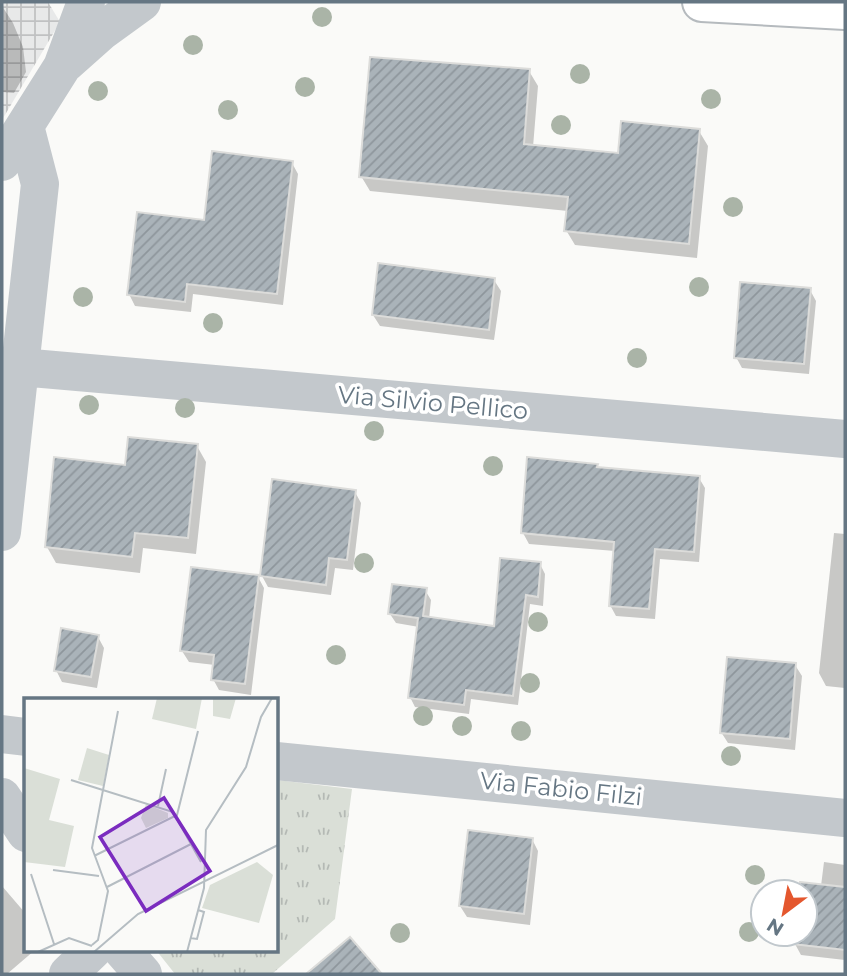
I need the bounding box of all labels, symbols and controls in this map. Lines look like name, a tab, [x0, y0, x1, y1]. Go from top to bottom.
street label: Via Silvio Pellico	[337, 380, 529, 425]
inset map	[24, 698, 278, 951]
street label: Via Fabio Filzi	[478, 766, 644, 811]
north arrow	[749, 878, 819, 948]
text: N	[763, 913, 788, 941]

